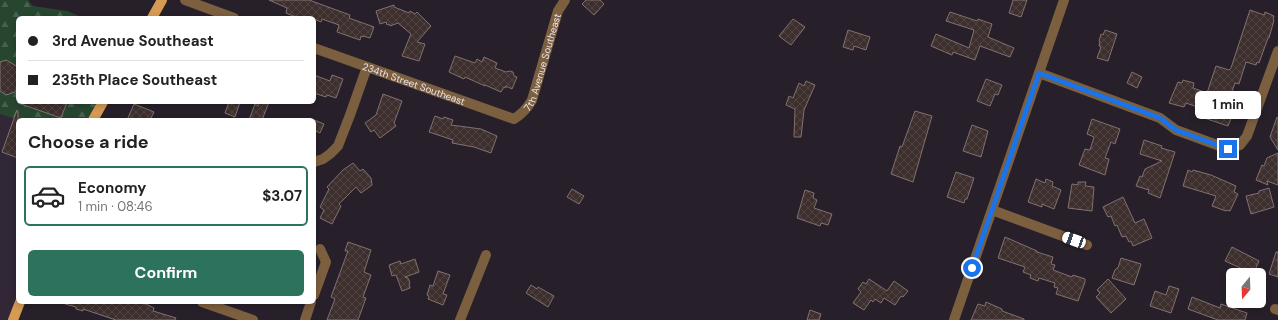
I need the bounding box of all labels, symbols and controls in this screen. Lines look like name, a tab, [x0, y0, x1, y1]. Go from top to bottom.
street label: 7th Avenue Southeast	[520, 12, 563, 113]
text: 3rd Avenue Southeast	[52, 31, 214, 51]
street label: 234th Street Southeast	[361, 59, 467, 108]
text: 235th Place Southeast	[52, 70, 217, 90]
callout: 1 min	[1195, 91, 1261, 119]
text: 1 min	[1212, 96, 1244, 113]
text: Choose a ride	[28, 130, 149, 154]
route end	[1219, 140, 1237, 158]
icon: car	[30, 178, 66, 214]
text: Economy	[78, 178, 146, 198]
text: $3.07	[262, 186, 302, 206]
text: 1 min · 08:46	[78, 198, 153, 215]
car	[1061, 230, 1087, 250]
button: Confirm	[28, 250, 304, 296]
route start	[963, 259, 981, 277]
north arrow	[1226, 268, 1266, 308]
map controls	[1226, 268, 1266, 308]

